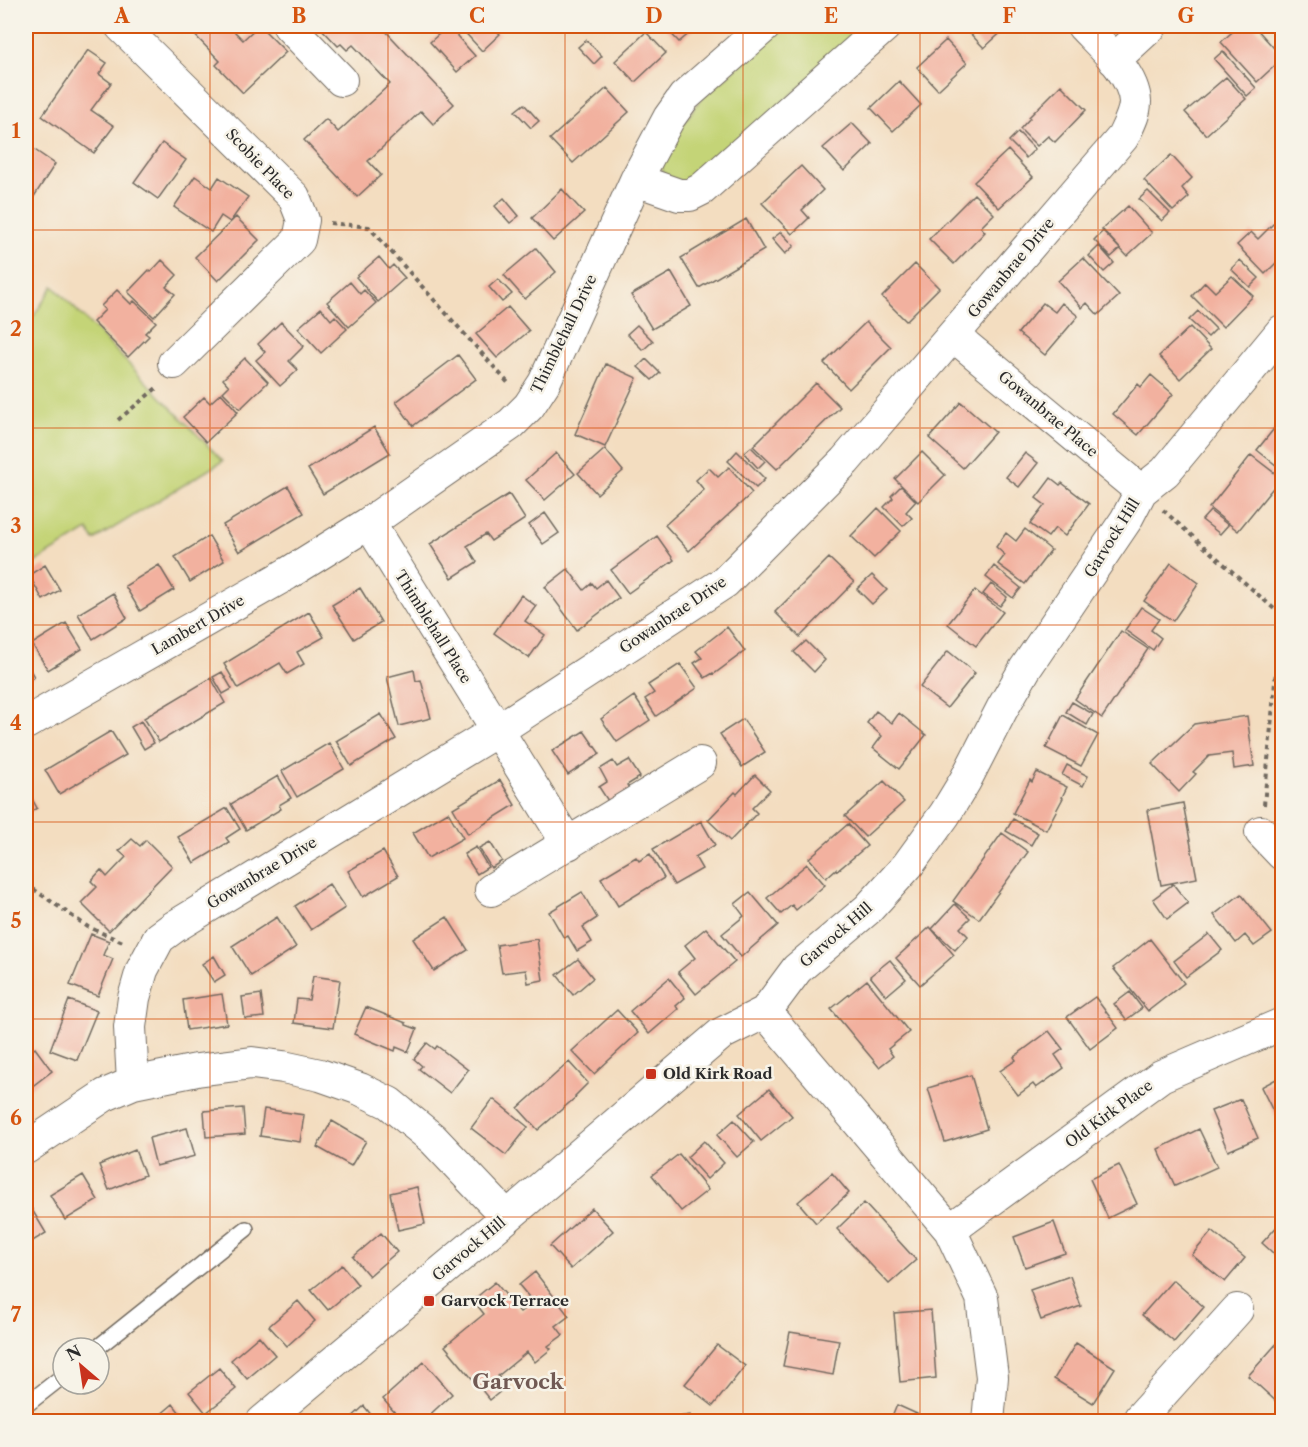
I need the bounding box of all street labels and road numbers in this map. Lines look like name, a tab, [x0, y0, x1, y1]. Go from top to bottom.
street label: Scobie Place	[222, 124, 299, 203]
street label: Gowanbrae Drive	[963, 214, 1058, 322]
street label: Thimblehall Drive	[526, 271, 601, 396]
street label: Gowanbrae Place	[995, 366, 1102, 461]
street label: Garvock Hill	[1080, 494, 1144, 581]
street label: Thimblehall Place	[391, 567, 476, 687]
street label: Gowanbrae Drive	[616, 572, 730, 657]
street label: Lambert Drive	[148, 590, 247, 659]
street label: Gowanbrae Drive	[203, 832, 320, 913]
street label: Garvock Hill	[796, 898, 876, 971]
street label: Old Kirk Place	[1061, 1076, 1156, 1152]
street label: Garvock Hill	[428, 1212, 510, 1285]

